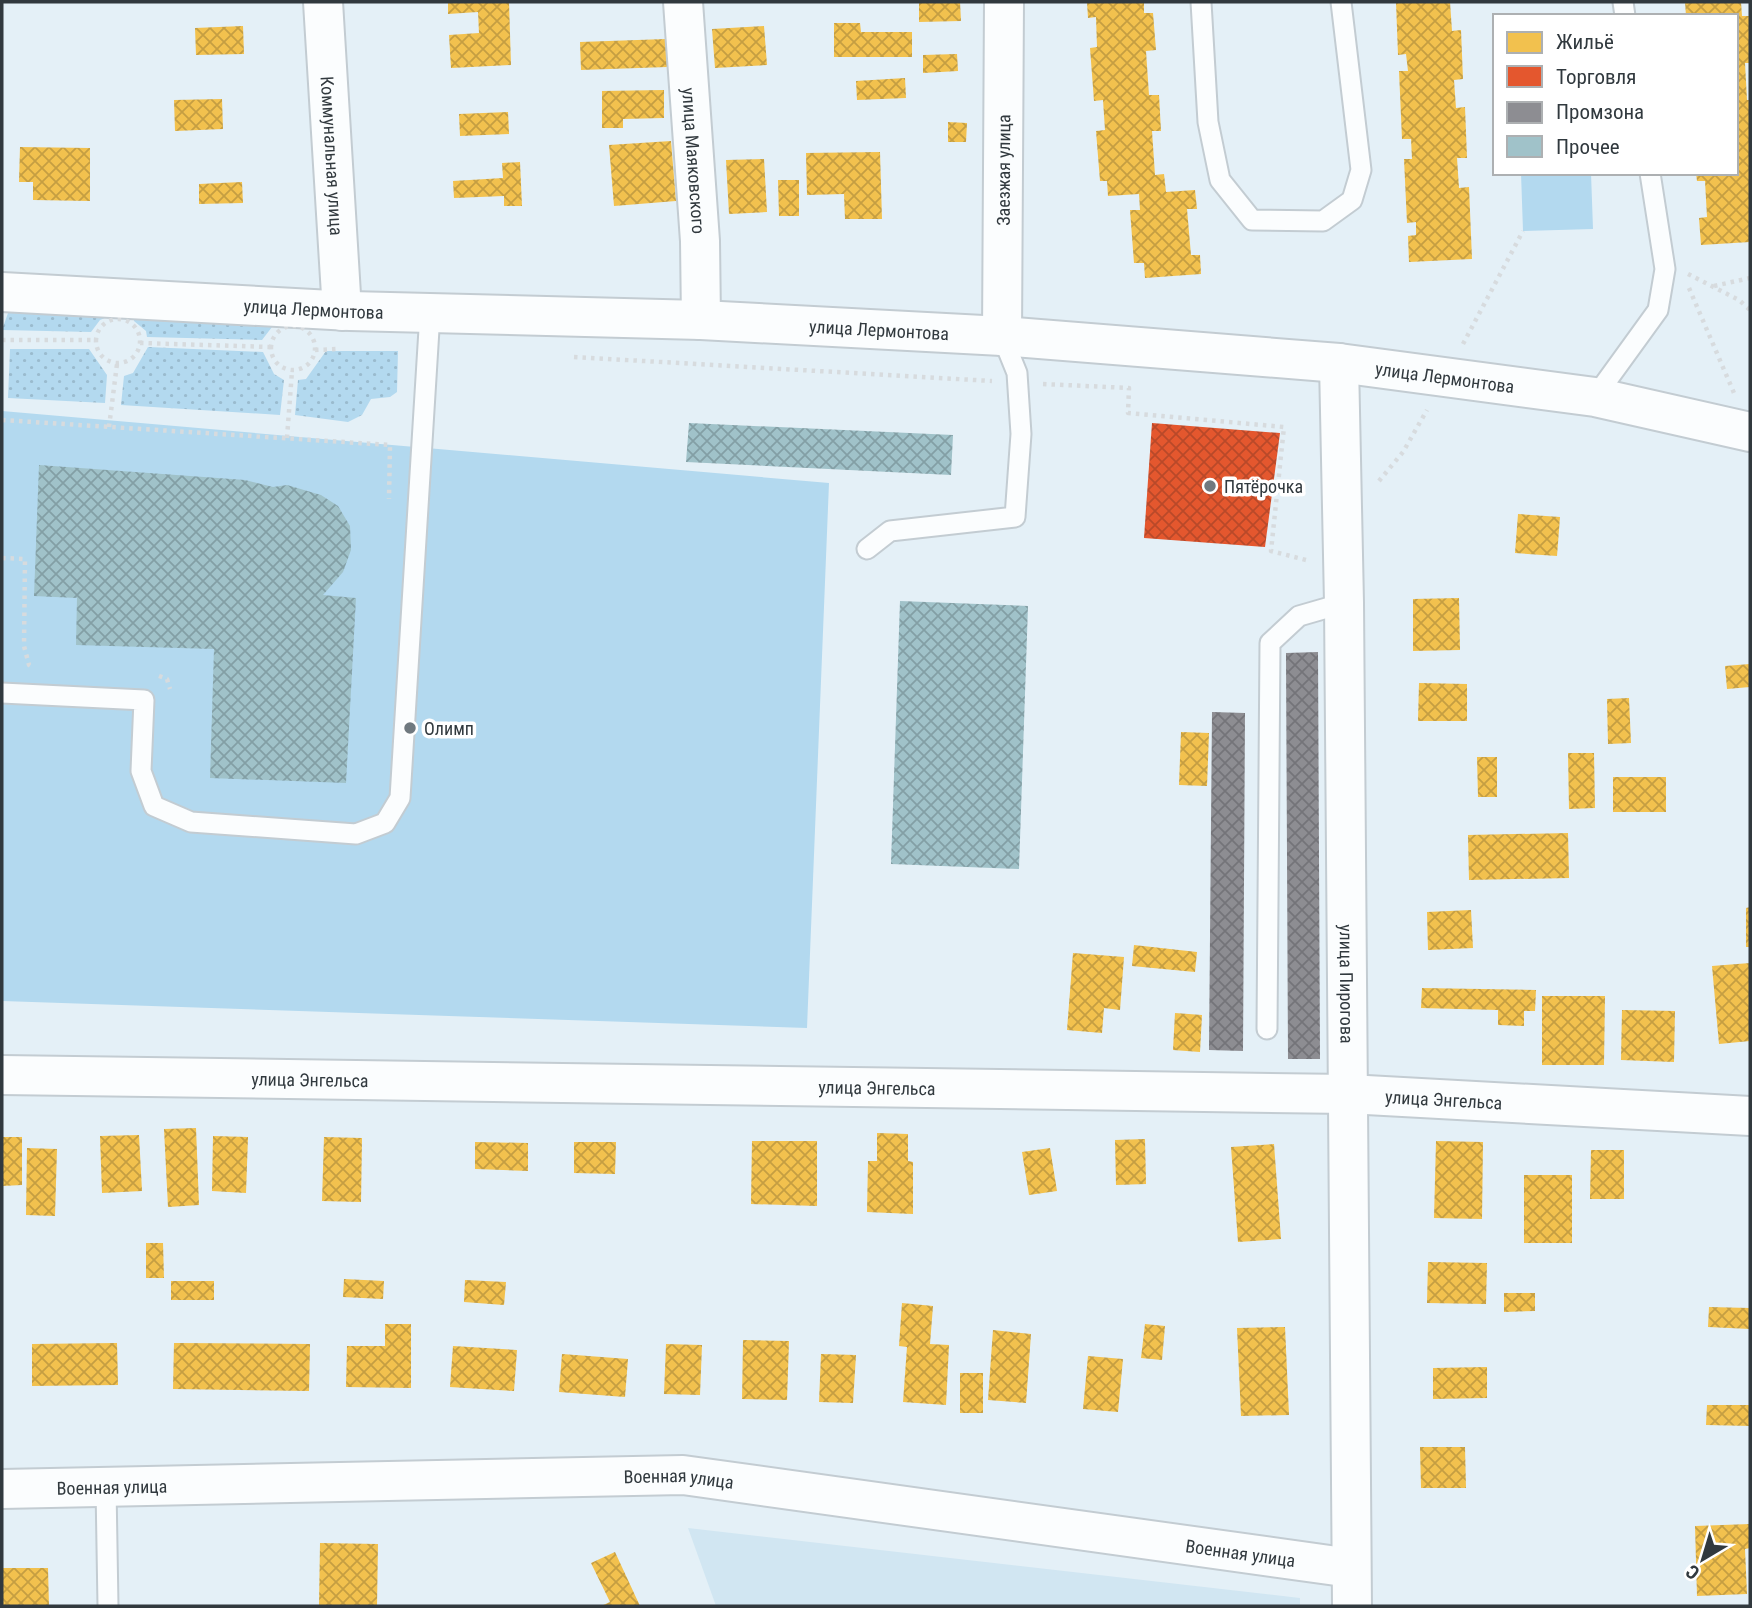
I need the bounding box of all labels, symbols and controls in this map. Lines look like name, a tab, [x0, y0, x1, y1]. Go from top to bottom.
legend	[1493, 14, 1738, 175]
text: Жильё	[1556, 30, 1614, 54]
text: Торговля	[1556, 65, 1636, 89]
street label: Коммунальная улица	[317, 75, 348, 236]
street label: улица Маяковского	[679, 87, 710, 234]
text: Промзона	[1556, 100, 1644, 124]
street label: Заезжая улица	[992, 114, 1014, 226]
text: Прочее	[1556, 135, 1620, 159]
street label: улица Лермонтова	[243, 295, 384, 322]
street label: улица Лермонтова	[809, 315, 950, 344]
street label: улица Лермонтова	[1374, 357, 1516, 397]
place label: Пятёрочка	[1224, 476, 1303, 497]
marker: Пятёрочка	[1202, 478, 1218, 494]
place label: Олимп	[424, 718, 474, 739]
marker: Олимп	[402, 720, 418, 736]
street label: улица Пирогова	[1336, 924, 1358, 1044]
street label: улица Энгельса	[251, 1068, 369, 1091]
street label: улица Энгельса	[818, 1076, 936, 1099]
street label: улица Энгельса	[1385, 1086, 1503, 1113]
street label: Военная улица	[623, 1464, 735, 1492]
street label: Военная улица	[56, 1475, 168, 1498]
north arrow	[1668, 1524, 1738, 1594]
street label: Военная улица	[1184, 1535, 1297, 1571]
text: С	[1681, 1560, 1704, 1584]

